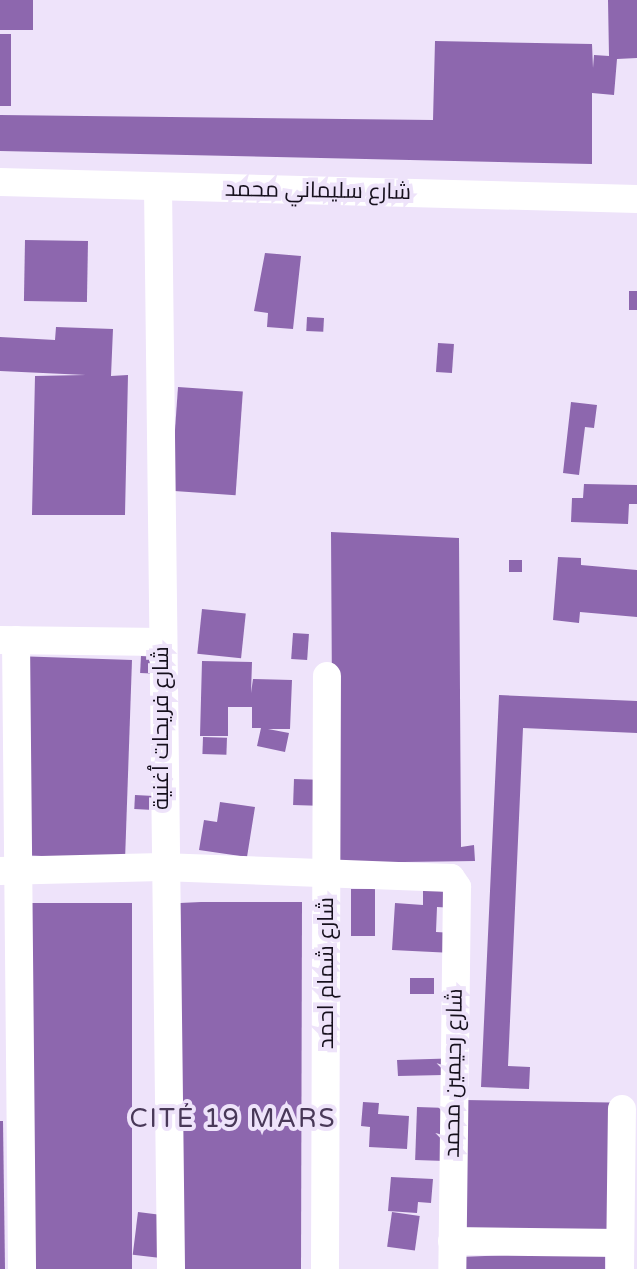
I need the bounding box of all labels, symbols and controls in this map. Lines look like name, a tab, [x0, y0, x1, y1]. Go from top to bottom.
street label: شارع سليماني محمد	[225, 176, 411, 206]
street label: شارع فريحات ٱغنية	[149, 646, 175, 810]
street label: شارع شمام احمد	[314, 897, 340, 1049]
street label: شارع رحيمين محمد	[439, 988, 469, 1158]
district label: CITÉ 19 MARS	[129, 1103, 337, 1135]

